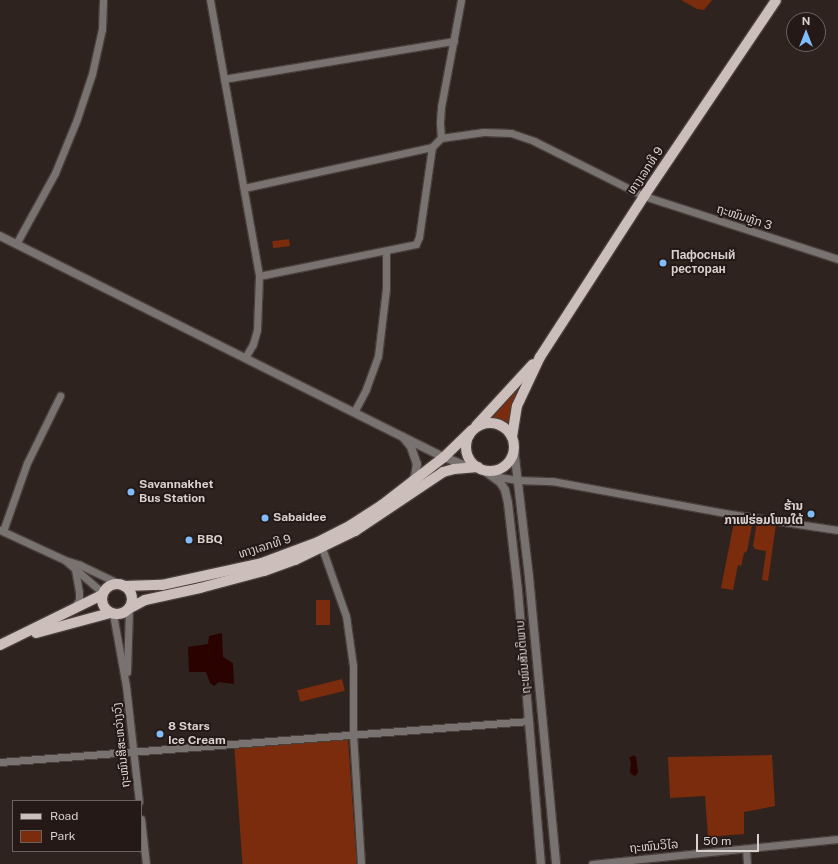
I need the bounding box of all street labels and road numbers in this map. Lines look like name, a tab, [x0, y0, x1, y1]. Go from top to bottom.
street label: ທາງເລກທີ 9	[625, 144, 667, 198]
street label: ຖະໜົນຫຼັກ 3	[714, 202, 774, 234]
street label: ທາງເລກທີ 9	[237, 532, 293, 562]
street label: ຖະໜົນສັນຕິພາບ	[514, 620, 534, 694]
street label: ຖະໜົນສີສະຫວ່າງວົງ	[110, 702, 134, 788]
street label: ຖະໜົນວິໄລ	[629, 838, 679, 856]

